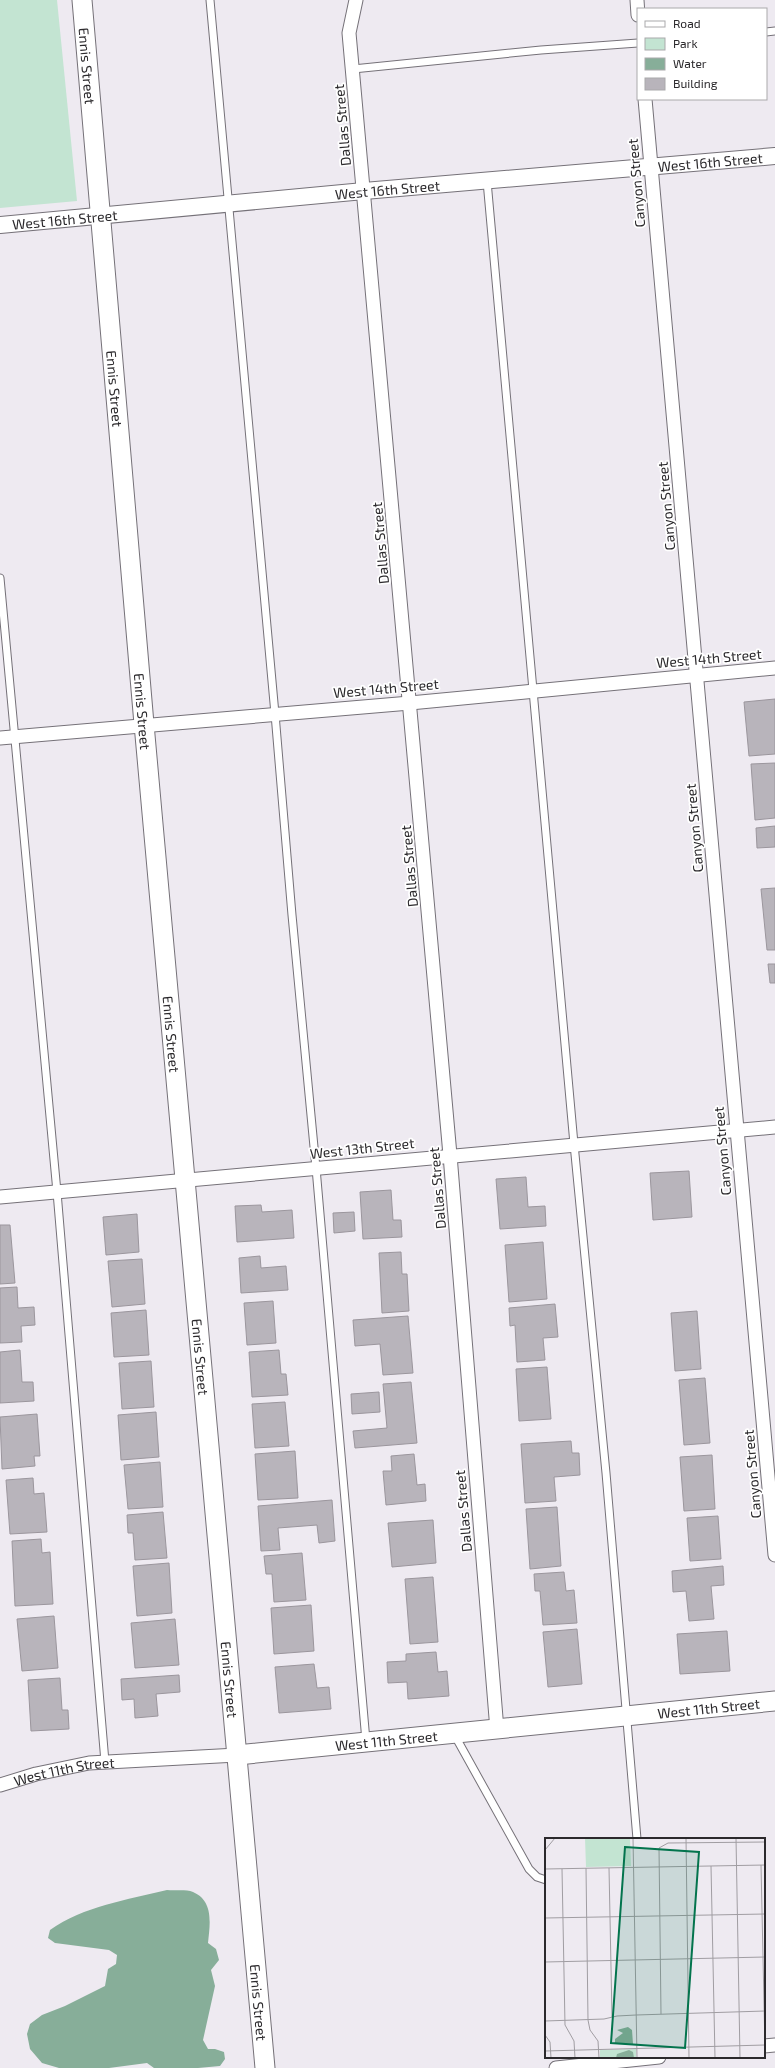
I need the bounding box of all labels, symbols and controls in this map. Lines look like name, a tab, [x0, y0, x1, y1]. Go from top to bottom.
legend	[637, 8, 767, 100]
text: Road	[673, 16, 701, 30]
street label: Ennis Street	[76, 27, 99, 105]
text: Park	[673, 36, 698, 50]
text: Water	[673, 56, 707, 70]
text: Building	[673, 76, 718, 90]
street label: Dallas Street	[330, 83, 354, 167]
street label: Canyon Street	[624, 138, 648, 228]
street label: West 16th Street	[657, 149, 763, 174]
street label: West 16th Street	[334, 176, 441, 202]
street label: West 16th Street	[11, 206, 118, 232]
street label: Ennis Street	[104, 350, 127, 428]
street label: Canyon Street	[654, 461, 678, 551]
street label: Dallas Street	[368, 501, 392, 585]
street label: West 14th Street	[656, 645, 762, 671]
street label: Ennis Street	[131, 672, 155, 750]
street label: West 14th Street	[333, 675, 439, 701]
street label: Canyon Street	[682, 783, 706, 873]
street label: Dallas Street	[397, 824, 421, 908]
street label: Ennis Street	[160, 995, 184, 1073]
street label: Canyon Street	[710, 1106, 734, 1196]
street label: West 13th Street	[309, 1134, 415, 1162]
street label: Dallas Street	[425, 1146, 449, 1230]
street label: Ennis Street	[189, 1318, 213, 1396]
street label: Canyon Street	[740, 1429, 764, 1519]
street label: Dallas Street	[451, 1469, 475, 1553]
street label: Ennis Street	[218, 1640, 242, 1719]
street label: West 11th Street	[657, 1694, 761, 1721]
street label: West 11th Street	[334, 1726, 438, 1754]
street label: West 11th Street	[11, 1753, 115, 1789]
inset map	[545, 1838, 765, 2058]
street label: Ennis Street	[247, 1963, 271, 2041]

